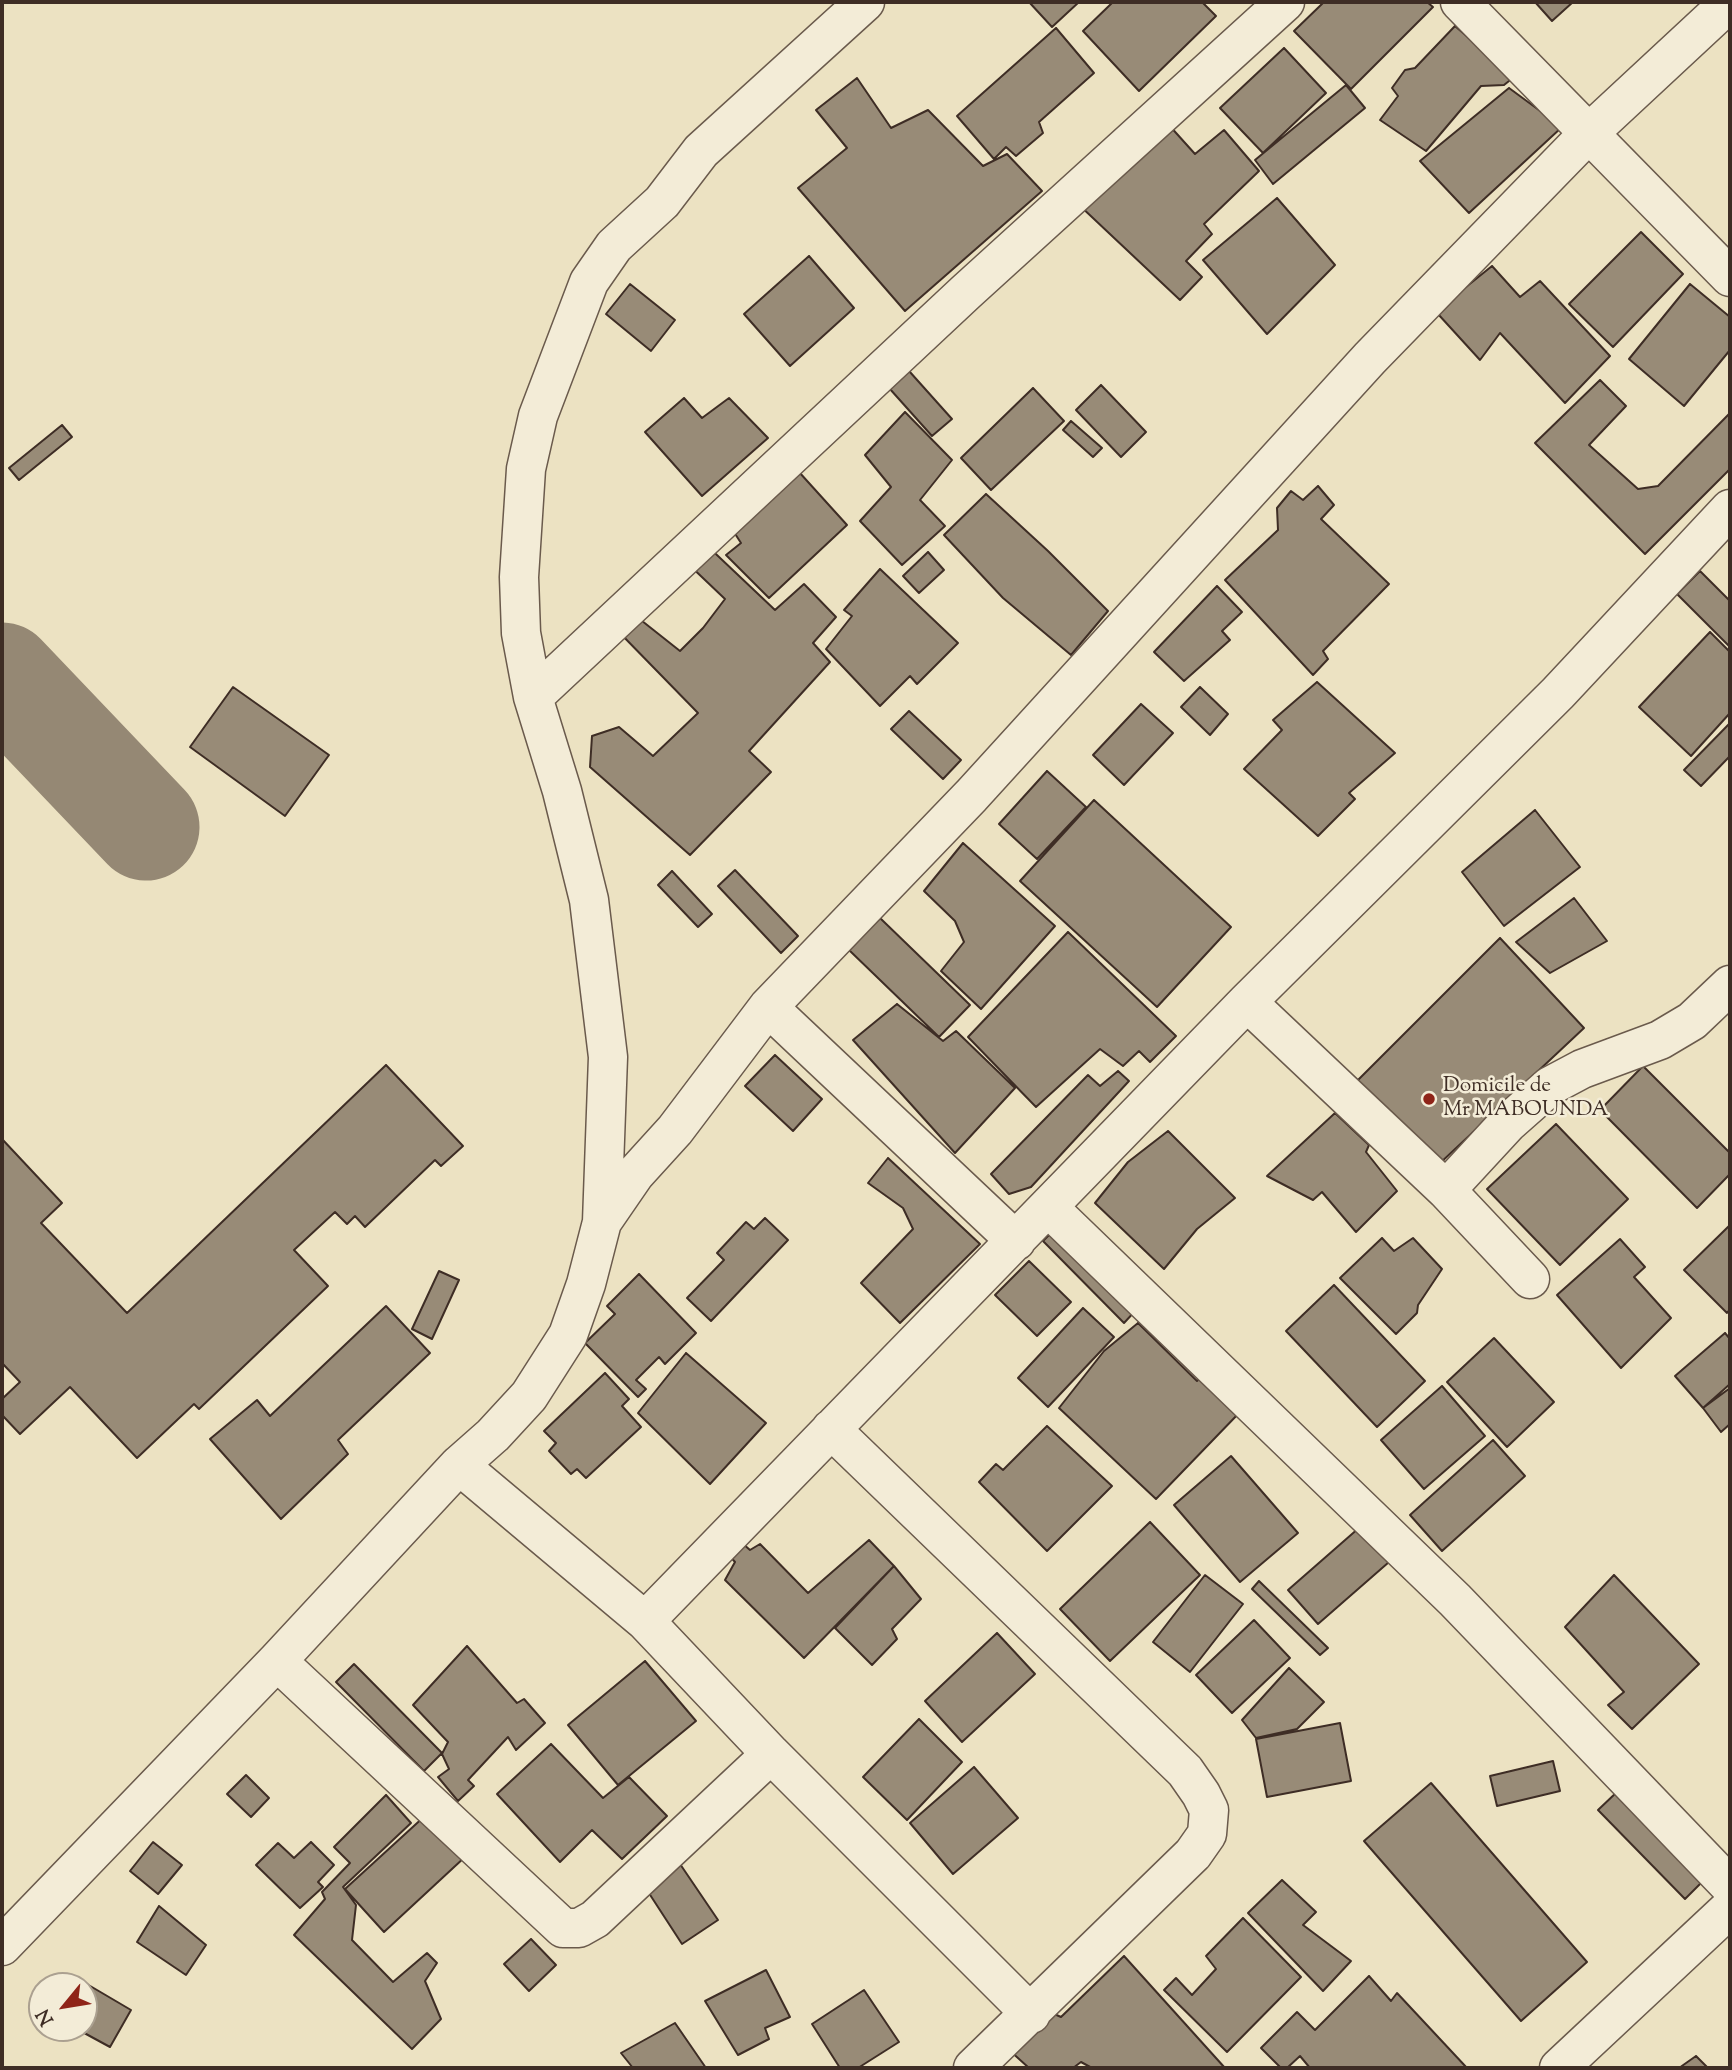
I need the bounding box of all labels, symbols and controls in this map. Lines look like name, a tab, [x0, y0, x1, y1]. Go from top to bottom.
place label: Domicile de Mr MABOUNDA	[1443, 1074, 1608, 1124]
marker: Domicile de Mr MABOUNDA	[1421, 1091, 1437, 1107]
north arrow	[28, 1972, 98, 2042]
text: N	[31, 2003, 62, 2030]

